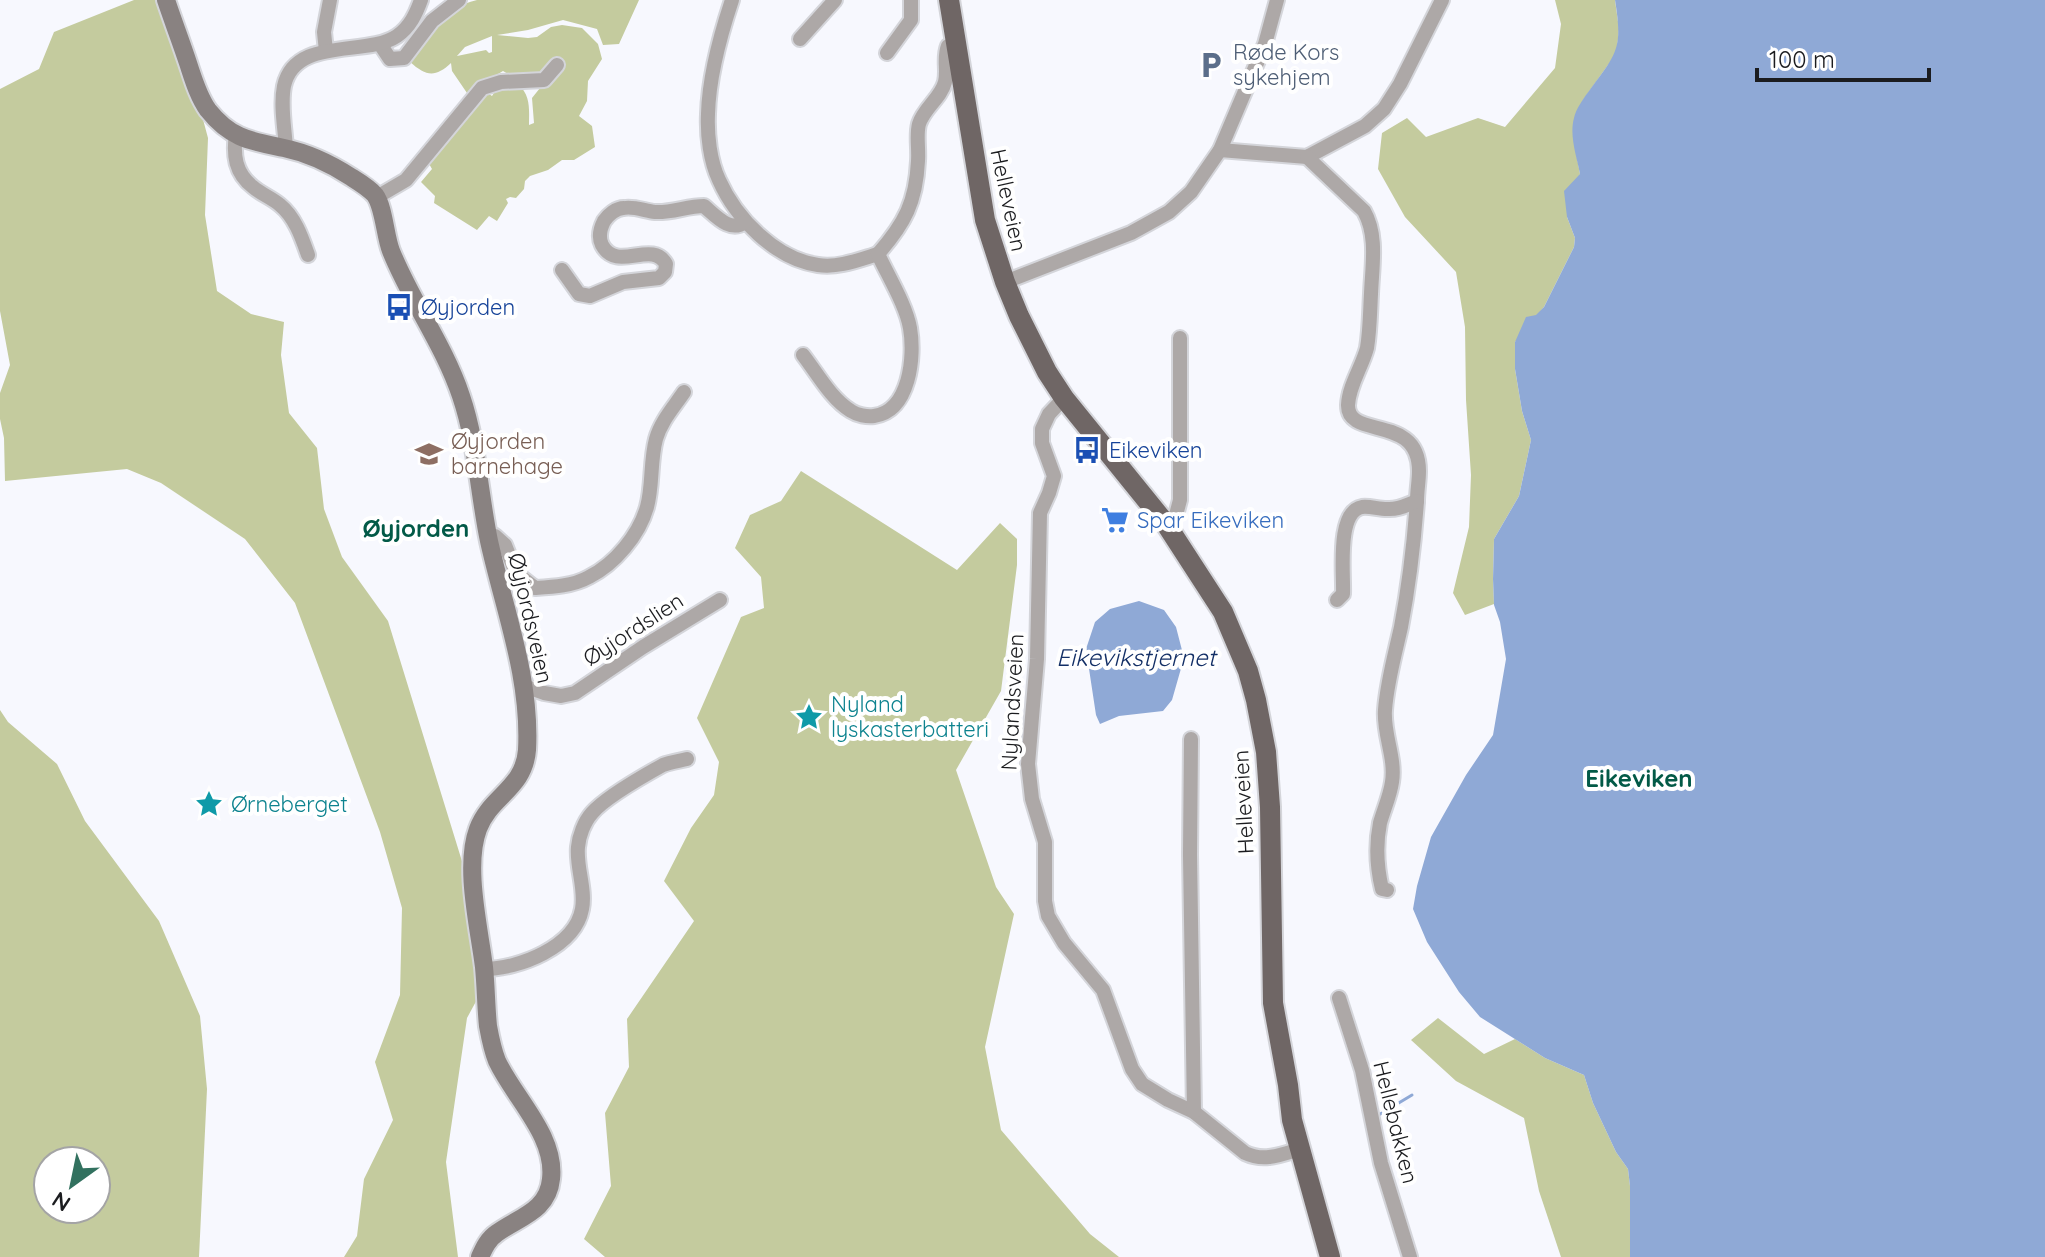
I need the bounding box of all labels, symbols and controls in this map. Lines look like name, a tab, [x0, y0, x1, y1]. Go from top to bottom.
scale bar	[1757, 32, 1929, 82]
place label: Røde Kors sykehjem	[1233, 38, 1339, 91]
text: 100 m	[1769, 44, 1835, 74]
parking icon: Røde Kors sykehjem	[1196, 50, 1226, 80]
street label: Helleveien	[984, 146, 1034, 254]
bus stop icon: Øyjorden	[384, 292, 414, 322]
place label: Øyjorden	[421, 293, 515, 321]
place label: Øyjorden barnehage	[451, 427, 563, 480]
bus stop icon: Eikeviken	[1072, 435, 1102, 465]
place label: Eikeviken	[1109, 436, 1203, 464]
school or university icon: Øyjorden barnehage	[414, 439, 444, 469]
supermarket icon: Spar Eikeviken	[1100, 505, 1130, 535]
place label: Spar Eikeviken	[1137, 506, 1284, 534]
district label: Øyjorden	[363, 513, 469, 543]
street label: Øyjordsveien	[502, 550, 560, 686]
street label: Øyjordslien	[577, 586, 689, 672]
street label: Nylandsveien	[994, 633, 1030, 771]
water label: Eikevikstjernet	[1056, 642, 1219, 672]
place label: Nyland lyskasterbatteri	[831, 690, 989, 743]
place icon: Nyland lyskasterbatteri	[794, 702, 824, 732]
street label: Helleveien	[1226, 749, 1260, 855]
district label: Eikeviken	[1585, 763, 1693, 793]
place icon: Ørneberget	[194, 789, 224, 819]
place label: Ørneberget	[231, 790, 348, 818]
street label: Hellebakken	[1367, 1058, 1425, 1186]
north arrow	[32, 1145, 112, 1225]
text: N	[47, 1186, 76, 1218]

